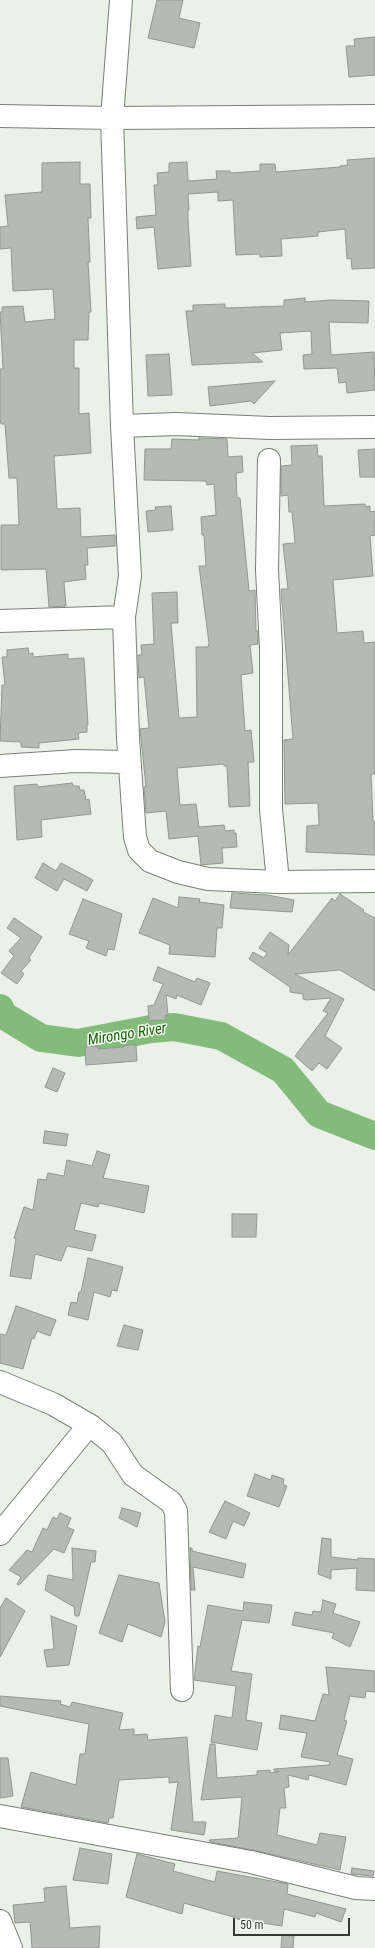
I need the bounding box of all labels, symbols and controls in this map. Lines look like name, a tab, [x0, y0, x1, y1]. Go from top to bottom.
water label: Mirongo River	[86, 1020, 168, 1050]
scale bar	[235, 1910, 352, 1936]
text: 50 m	[240, 1918, 264, 1932]

